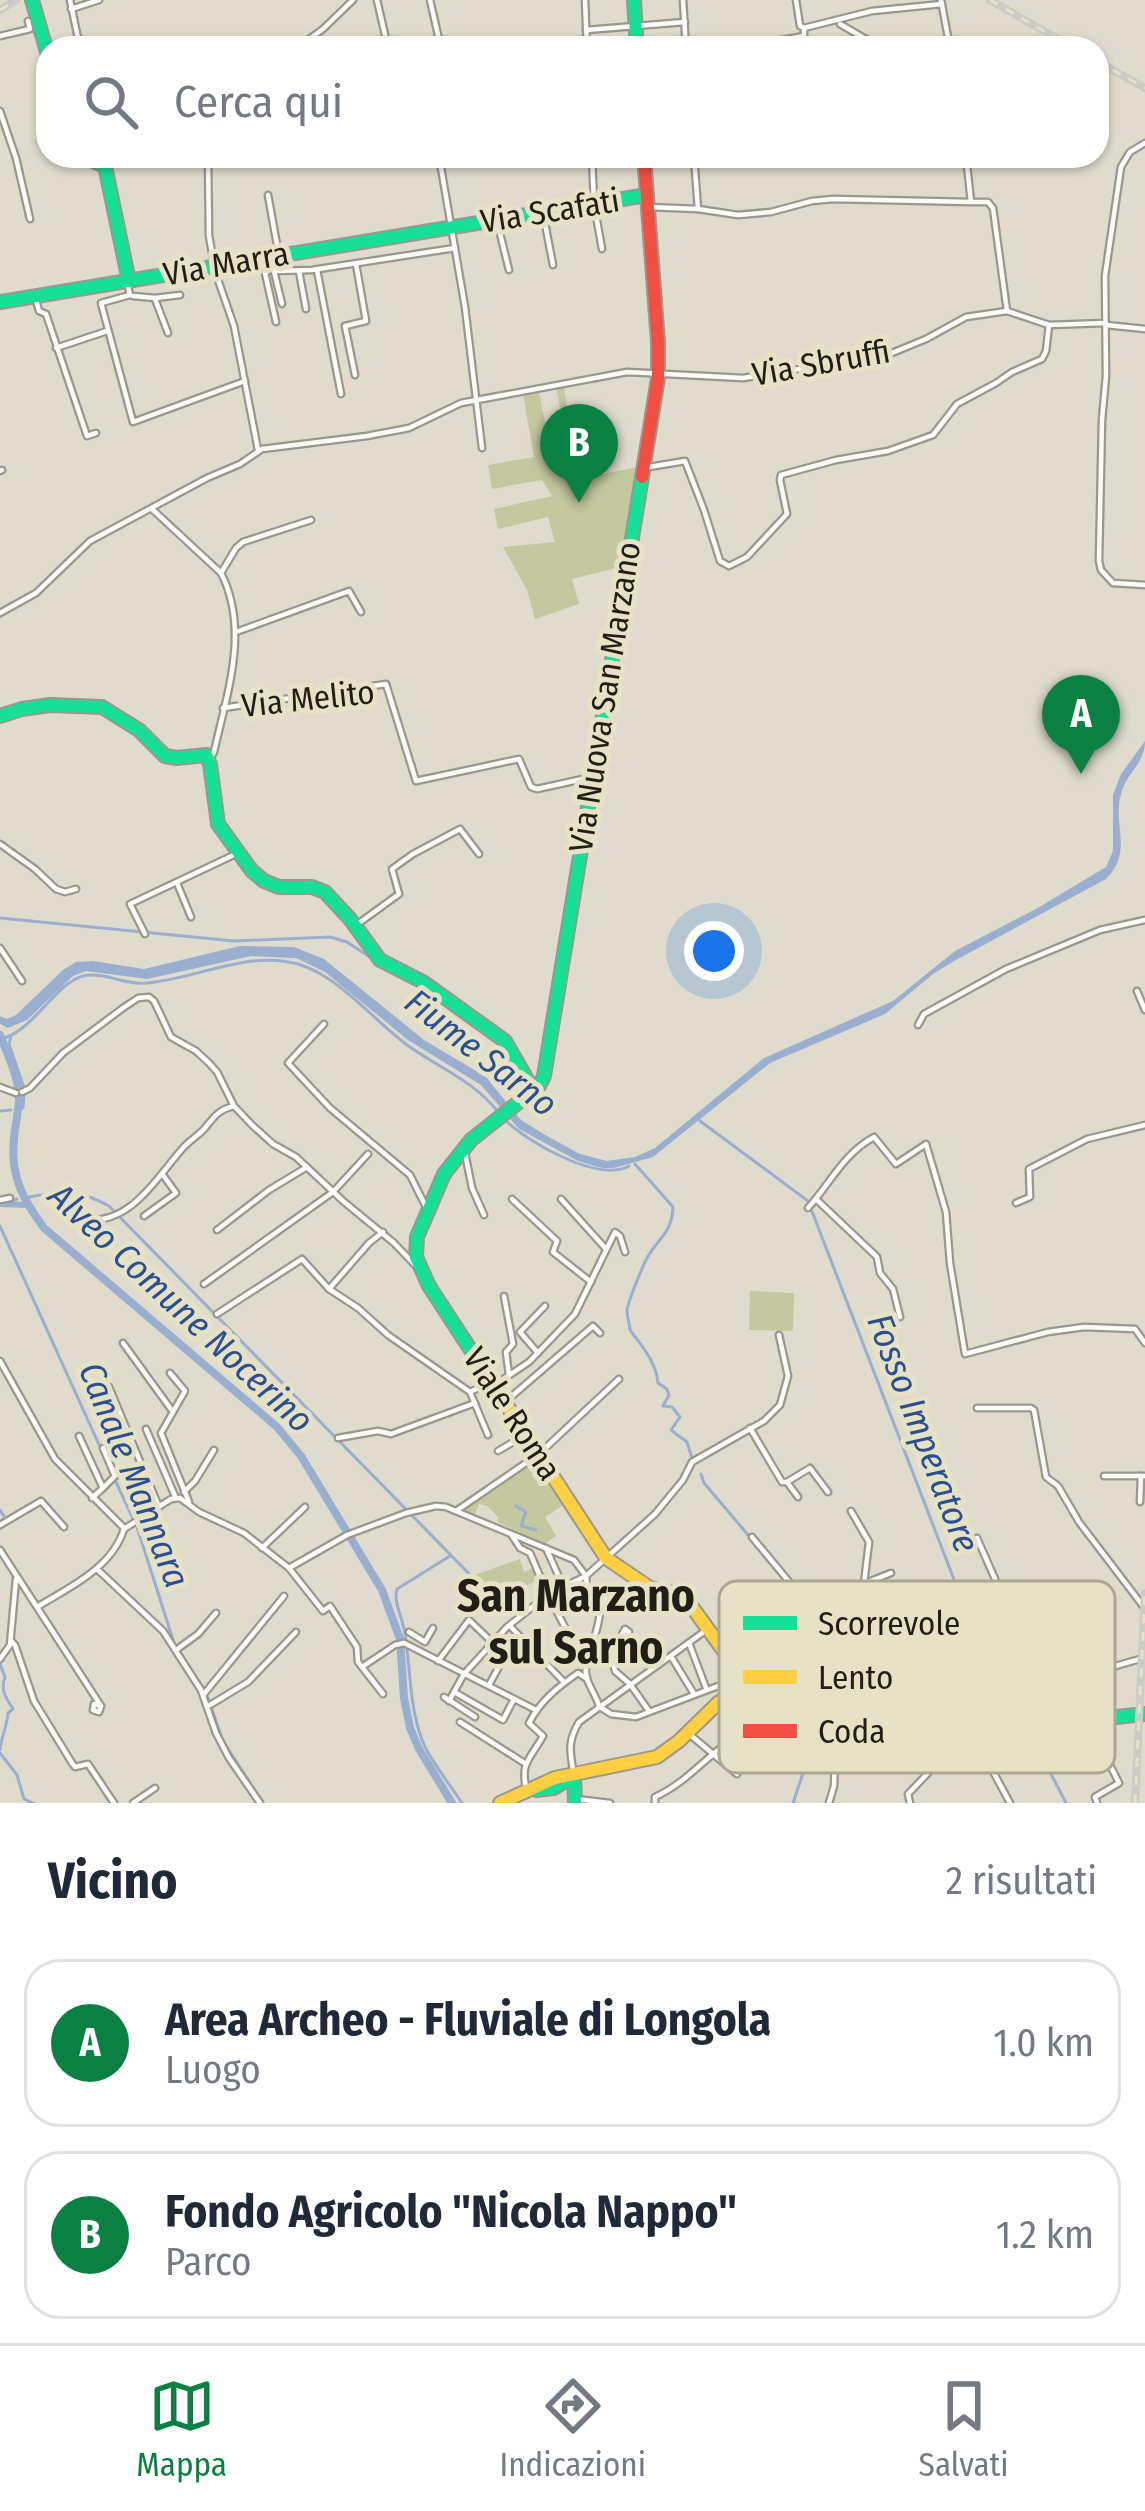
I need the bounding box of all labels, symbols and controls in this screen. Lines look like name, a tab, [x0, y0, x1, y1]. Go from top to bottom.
search box	[36, 36, 1109, 168]
icon: search	[78, 69, 144, 135]
text: Cerca qui	[174, 75, 343, 129]
street label: Via Scafati	[478, 180, 622, 242]
street label: Via Marra	[160, 233, 292, 295]
street label: Via Sbruffi	[749, 331, 893, 395]
pin: B	[540, 404, 618, 503]
street label: Via Nuova San Marzano	[561, 539, 649, 855]
street label: Via Melito	[240, 672, 376, 726]
pin: A	[1042, 675, 1120, 774]
your location	[684, 921, 744, 981]
water label: Fiume Sarno	[396, 980, 566, 1126]
water label: Alveo Comune Nocerino	[38, 1173, 323, 1442]
water label: Fosso Imperatore	[857, 1307, 989, 1559]
street label: Viale Roma	[454, 1340, 570, 1488]
water label: Canale Mannara	[69, 1356, 199, 1594]
district label: San Marzano sul Sarno	[457, 1569, 695, 1675]
legend	[719, 1581, 1115, 1773]
text: Scorrevole	[818, 1604, 960, 1644]
text: Lento	[818, 1658, 893, 1698]
text: Coda	[818, 1712, 885, 1752]
text: Vicino	[48, 1850, 177, 1912]
text: 2 risultati	[946, 1858, 1097, 1904]
text: Area Archeo - Fluviale di Longola	[165, 1993, 771, 2047]
text: A	[79, 2020, 101, 2066]
text: 1.0 km	[993, 2020, 1094, 2066]
text: Luogo	[165, 2047, 261, 2093]
text: Fondo Agricolo "Nicola Nappo"	[165, 2185, 737, 2239]
text: B	[79, 2212, 101, 2258]
text: 1.2 km	[996, 2212, 1094, 2258]
text: Parco	[165, 2239, 251, 2285]
tab: Mappa	[136, 2373, 227, 2485]
tab: Indicazioni	[500, 2373, 646, 2485]
tab: Salvati	[919, 2373, 1009, 2485]

